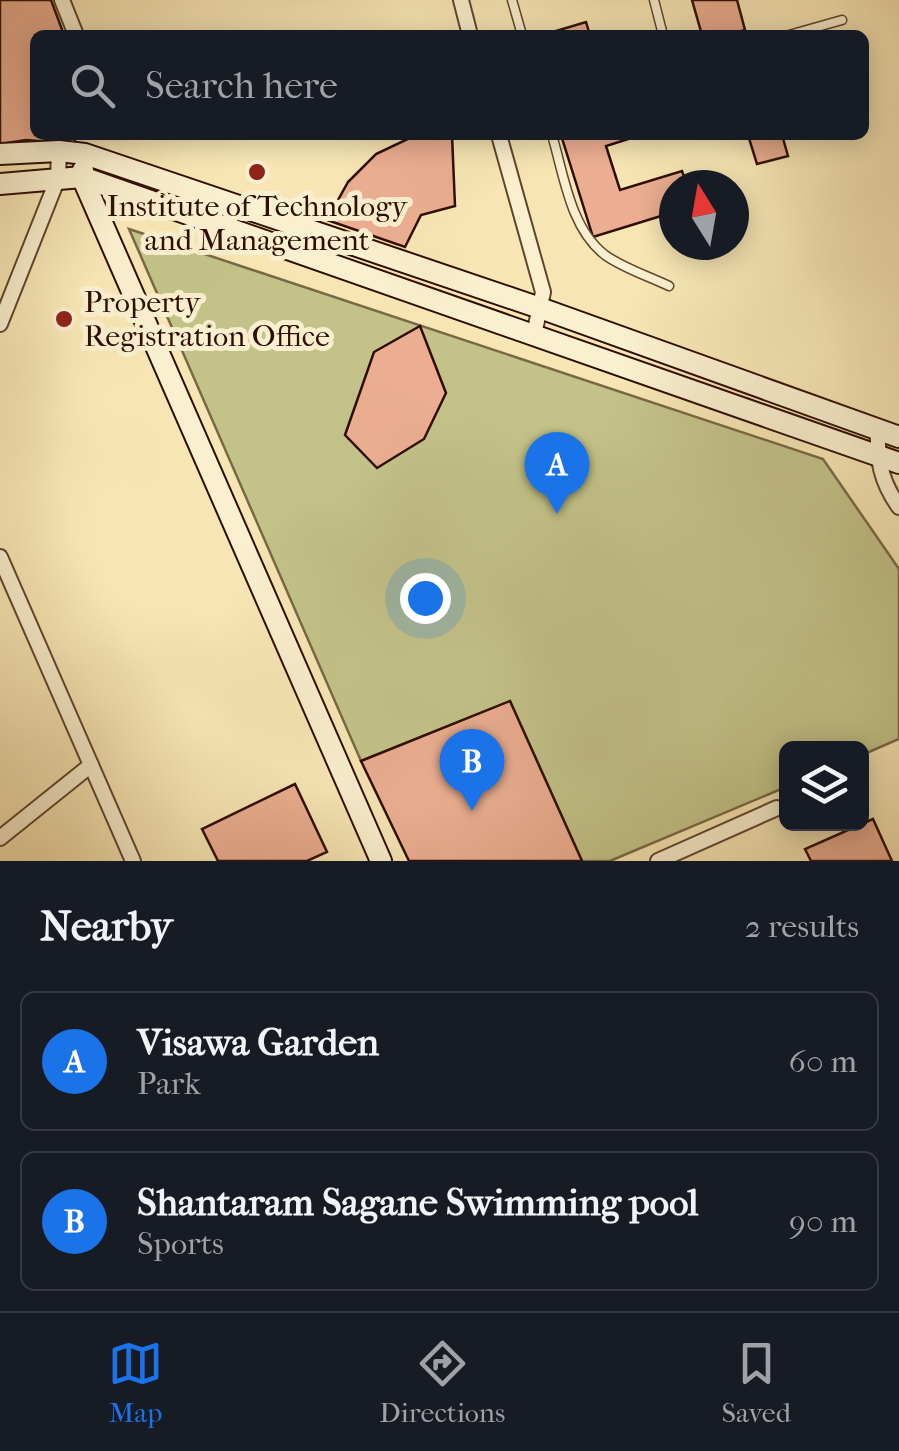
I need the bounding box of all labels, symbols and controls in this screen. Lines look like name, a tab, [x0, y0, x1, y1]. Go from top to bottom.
search box	[30, 30, 869, 140]
icon: search	[65, 58, 120, 113]
text: Search here	[145, 63, 338, 108]
marker: Institute of Technology and Management	[246, 161, 268, 183]
north arrow	[659, 170, 749, 260]
place label: Institute of Technology and Management	[107, 189, 408, 258]
place label: Property Registration Office	[84, 285, 330, 354]
marker: Property Registration Office	[53, 308, 75, 330]
pin: A	[524, 432, 590, 514]
your location	[400, 573, 451, 624]
pin: B	[440, 728, 504, 811]
map controls	[779, 741, 869, 831]
button: layers	[779, 741, 869, 831]
text: Nearby	[40, 902, 172, 951]
text: 2 results	[745, 908, 859, 945]
text: Visawa Garden	[137, 1020, 379, 1065]
text: A	[64, 1043, 85, 1080]
text: 60 m	[789, 1043, 857, 1080]
text: Park	[137, 1065, 201, 1102]
text: Shantaram Sagane Swimming pool	[137, 1180, 699, 1225]
text: B	[64, 1203, 85, 1240]
text: 90 m	[789, 1203, 857, 1240]
text: Sports	[137, 1225, 224, 1262]
tab: Map	[108, 1336, 163, 1429]
tab: Directions	[379, 1336, 505, 1429]
tab: Saved	[721, 1336, 791, 1429]

